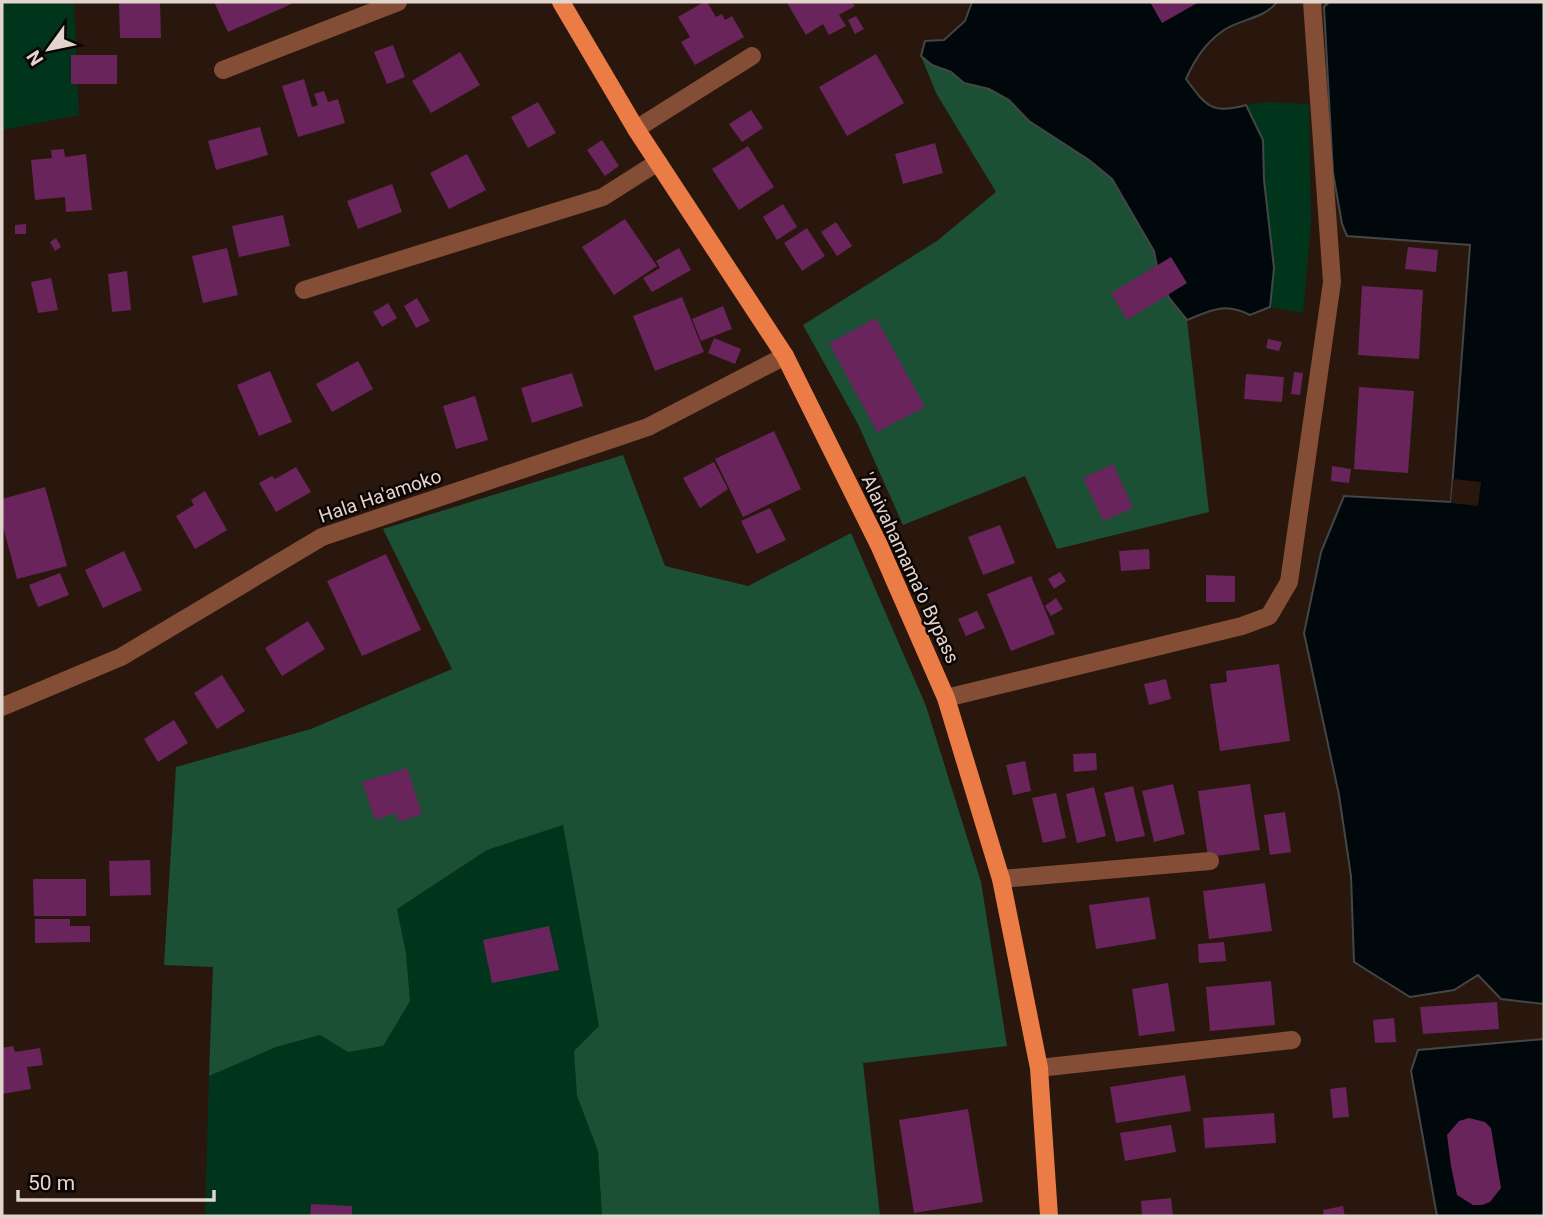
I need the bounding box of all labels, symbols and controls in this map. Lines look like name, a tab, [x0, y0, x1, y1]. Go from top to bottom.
north arrow	[14, 14, 84, 84]
text: N	[22, 46, 48, 70]
street label: Hala Ha'amoko	[316, 464, 444, 528]
street label: 'Alaivahamama'o Bypass	[856, 469, 964, 667]
scale bar	[18, 1158, 214, 1202]
text: 50 m	[28, 1171, 75, 1195]

